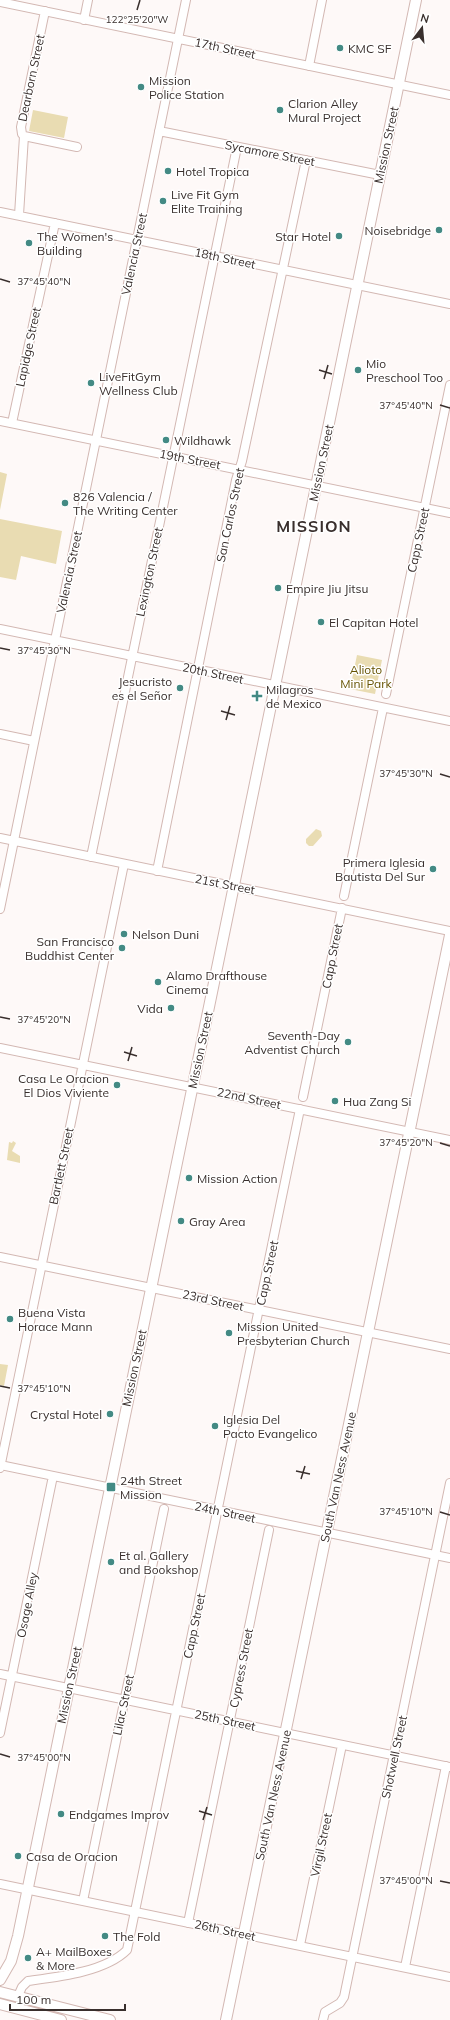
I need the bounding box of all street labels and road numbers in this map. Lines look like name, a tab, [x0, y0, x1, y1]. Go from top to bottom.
street label: Dearborn Street	[14, 33, 48, 123]
street label: 17th Street	[193, 34, 257, 62]
street label: Mission Street	[371, 105, 401, 185]
street label: Sycamore Street	[224, 137, 316, 169]
street label: Valencia Street	[118, 212, 150, 296]
street label: 18th Street	[193, 244, 257, 272]
street label: Lapidge Street	[12, 306, 44, 388]
street label: Mission Street	[306, 423, 336, 503]
street label: 19th Street	[158, 446, 222, 472]
street label: San Carlos Street	[213, 466, 247, 564]
street label: Capp Street	[404, 506, 432, 574]
street label: Lexington Street	[132, 526, 166, 618]
street label: Valencia Street	[53, 530, 85, 614]
street label: 20th Street	[181, 659, 245, 687]
street label: 21st Street	[194, 871, 256, 897]
street label: Capp Street	[318, 922, 346, 990]
street label: Mission Street	[185, 1010, 215, 1090]
street label: 22nd Street	[216, 1084, 282, 1112]
street label: Bartlett Street	[46, 1126, 76, 1206]
street label: Capp Street	[253, 1239, 281, 1307]
street label: 23rd Street	[181, 1286, 245, 1314]
street label: Mission Street	[119, 1328, 149, 1408]
street label: South Van Ness Avenue	[317, 1410, 359, 1544]
street label: 24th Street	[193, 1498, 257, 1526]
street label: Osage Alley	[13, 1570, 41, 1639]
street label: Capp Street	[180, 1592, 208, 1660]
street label: Cypress Street	[226, 1627, 256, 1709]
street label: Mission Street	[54, 1645, 84, 1725]
street label: Lilac Street	[109, 1673, 137, 1737]
street label: 25th Street	[193, 1706, 257, 1734]
street label: Shotwell Street	[378, 1714, 410, 1800]
street label: South Van Ness Avenue	[252, 1728, 294, 1862]
street label: Virgil Street	[307, 1812, 335, 1878]
street label: 26th Street	[193, 1916, 257, 1944]

